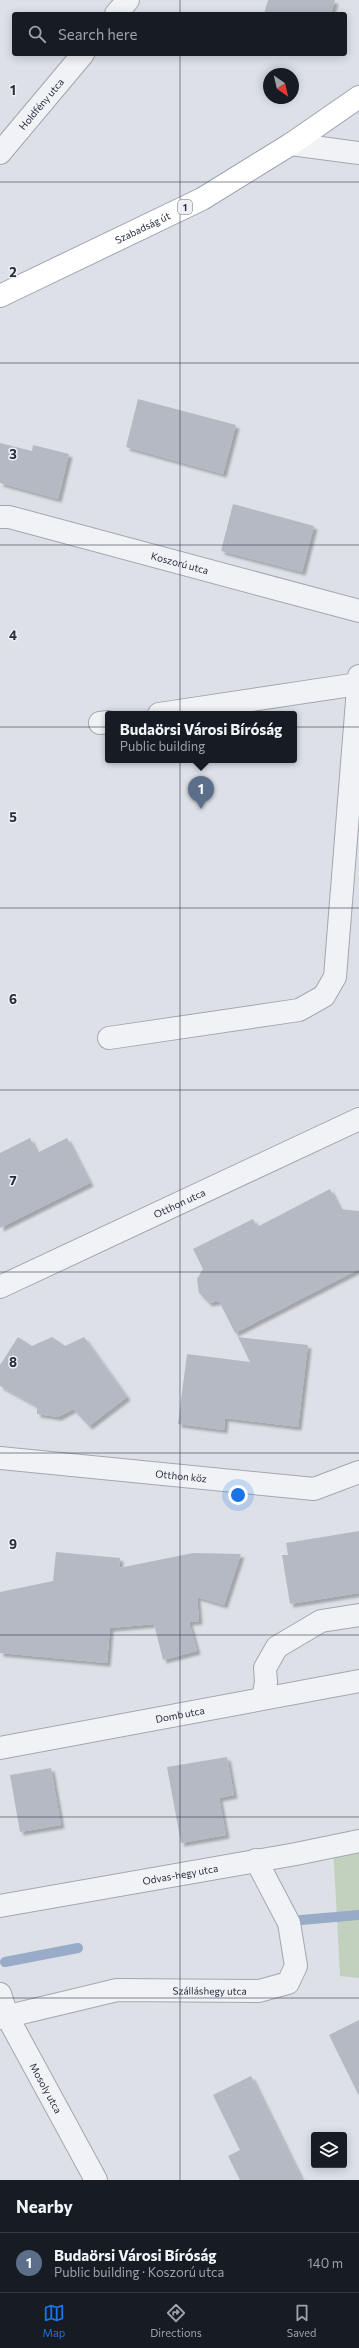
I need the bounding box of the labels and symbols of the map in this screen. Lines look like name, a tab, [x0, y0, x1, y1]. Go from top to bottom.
north arrow	[263, 68, 299, 104]
street label: Holdfény utca	[16, 76, 66, 132]
text: 1	[10, 82, 16, 98]
road number: 1	[178, 200, 192, 214]
street label: Szabadság út	[113, 209, 172, 246]
text: 2	[9, 264, 17, 280]
text: 3	[9, 446, 17, 462]
street label: Koszorú utca	[150, 549, 210, 576]
text: 4	[9, 627, 17, 643]
pin: 1	[188, 776, 214, 809]
text: 5	[9, 809, 17, 825]
text: 6	[9, 991, 17, 1007]
text: 7	[9, 1172, 17, 1188]
street label: Otthon utca	[152, 1186, 207, 1220]
text: 8	[9, 1354, 17, 1370]
street label: Otthon köz	[155, 1467, 208, 1484]
your location	[228, 1485, 248, 1505]
text: 9	[9, 1536, 17, 1552]
street label: Domb utca	[154, 1704, 205, 1725]
street label: Odvas-hegy utca	[142, 1862, 219, 1887]
street label: Szálláshegy utca	[173, 1984, 247, 1997]
street label: Mosoly utca	[28, 2061, 65, 2115]

